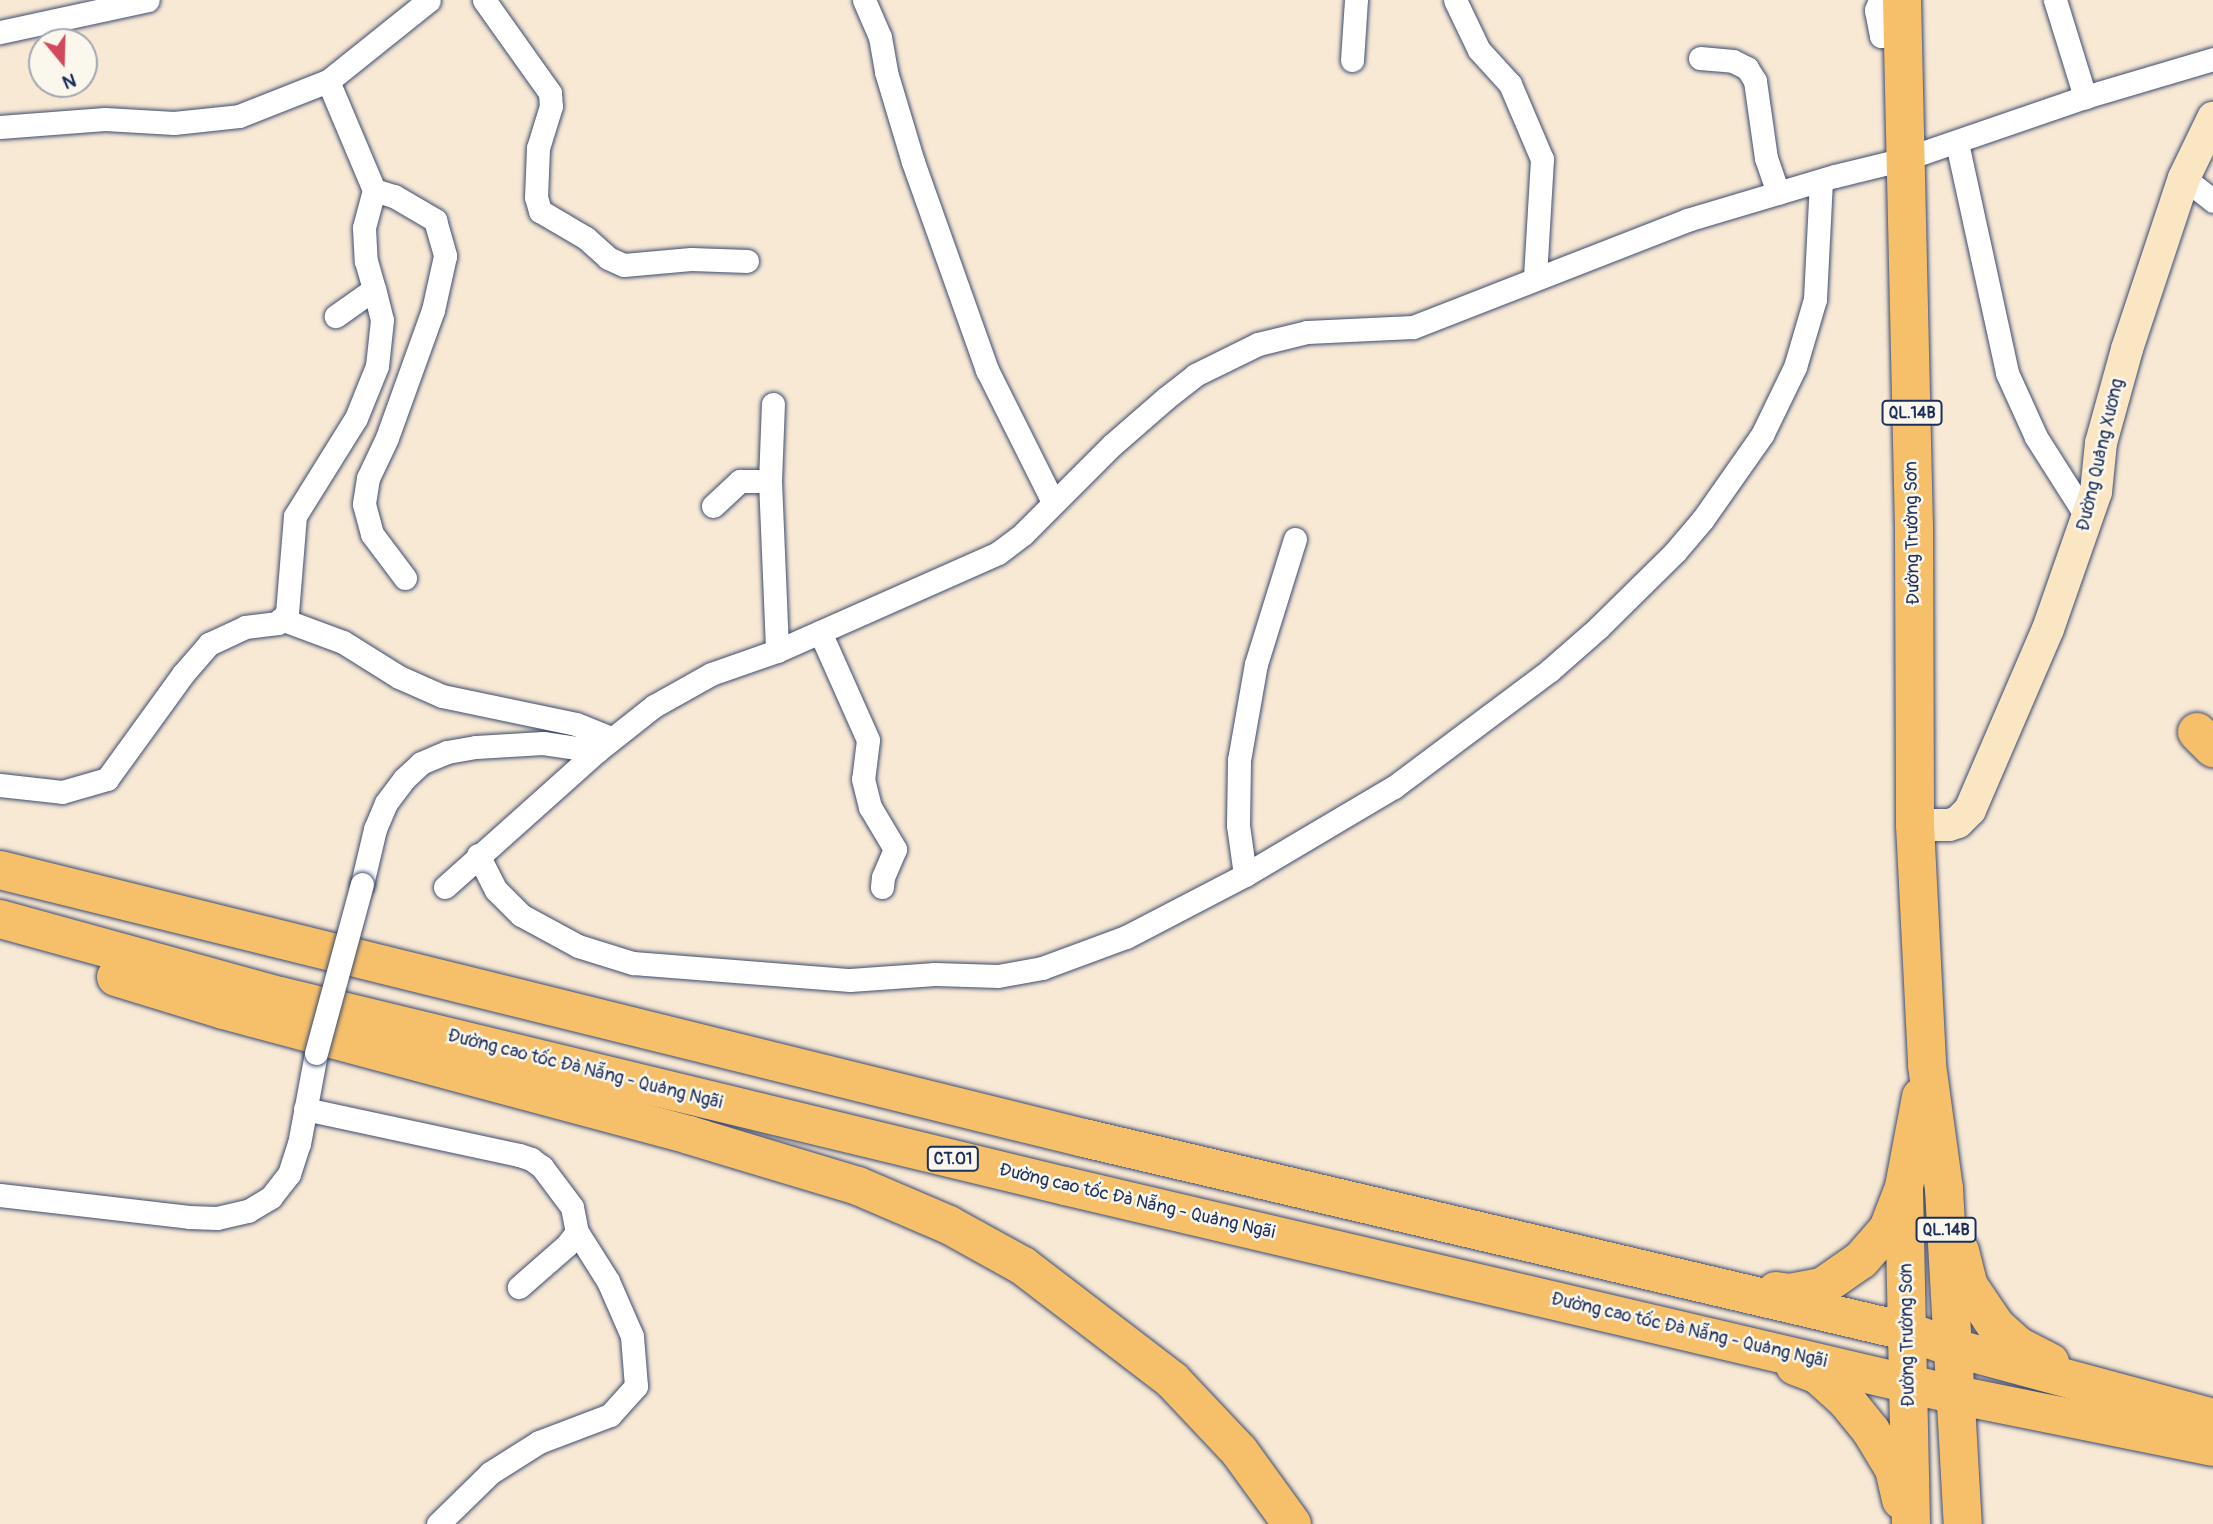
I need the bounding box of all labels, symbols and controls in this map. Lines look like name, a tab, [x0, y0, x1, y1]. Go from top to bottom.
north arrow	[28, 28, 98, 98]
text: N	[59, 68, 79, 94]
street label: Đường Quảng Xương	[2073, 377, 2129, 533]
road number: QL.14B	[1881, 400, 1944, 426]
street label: Đường Trường Sơn	[1901, 461, 1925, 605]
street label: Đường cao tốc Đà Nẵng - Quảng Ngãi	[445, 1025, 725, 1115]
road number: CT.01	[927, 1147, 979, 1172]
street label: Đường cao tốc Đà Nẵng - Quảng Ngãi	[997, 1160, 1277, 1244]
road number: QL.14B	[1914, 1218, 1978, 1242]
street label: Đường Trường Sơn	[1896, 1263, 1920, 1407]
street label: Đường cao tốc Đà Nẵng - Quảng Ngãi	[1549, 1289, 1829, 1373]

